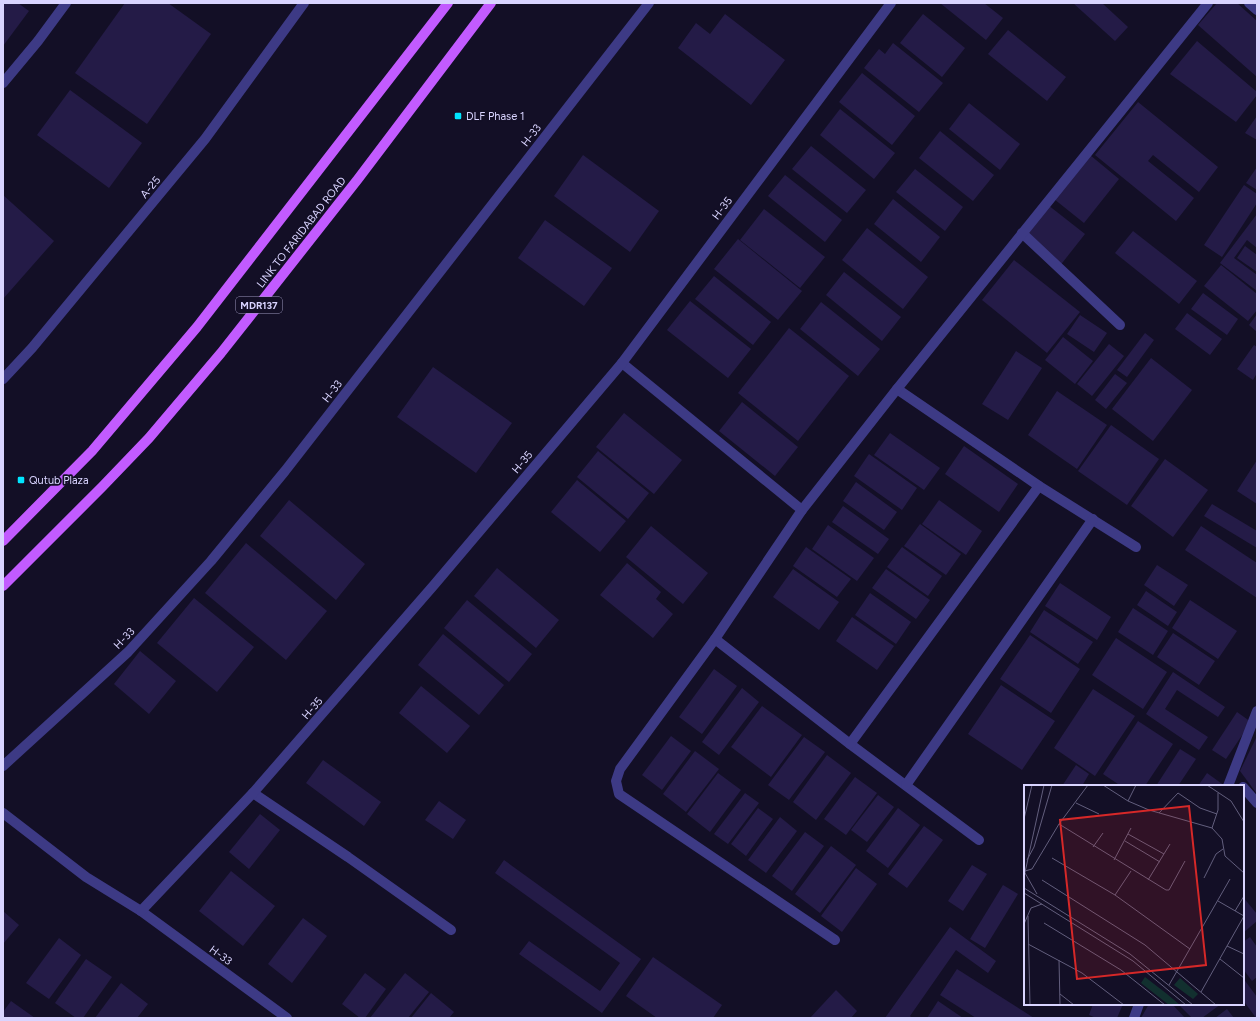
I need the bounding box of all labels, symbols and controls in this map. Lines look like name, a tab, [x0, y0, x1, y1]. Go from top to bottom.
place label: DLF Phase 1	[466, 110, 525, 123]
marker: DLF Phase 1	[453, 111, 463, 121]
street label: H-33	[519, 122, 544, 149]
street label: A-25	[138, 174, 163, 201]
street label: LINK TO FARIDABAD ROAD	[254, 174, 349, 290]
street label: H-35	[710, 194, 735, 222]
road number: MDR137	[236, 297, 282, 313]
street label: H-33	[320, 378, 345, 405]
street label: H-35	[509, 449, 535, 476]
place label: Qutub Plaza	[29, 474, 89, 487]
marker: Qutub Plaza	[16, 475, 26, 485]
street label: H-33	[111, 625, 138, 652]
street label: H-35	[299, 695, 326, 722]
inset map	[1024, 785, 1244, 1005]
street label: H-33	[207, 943, 235, 968]

